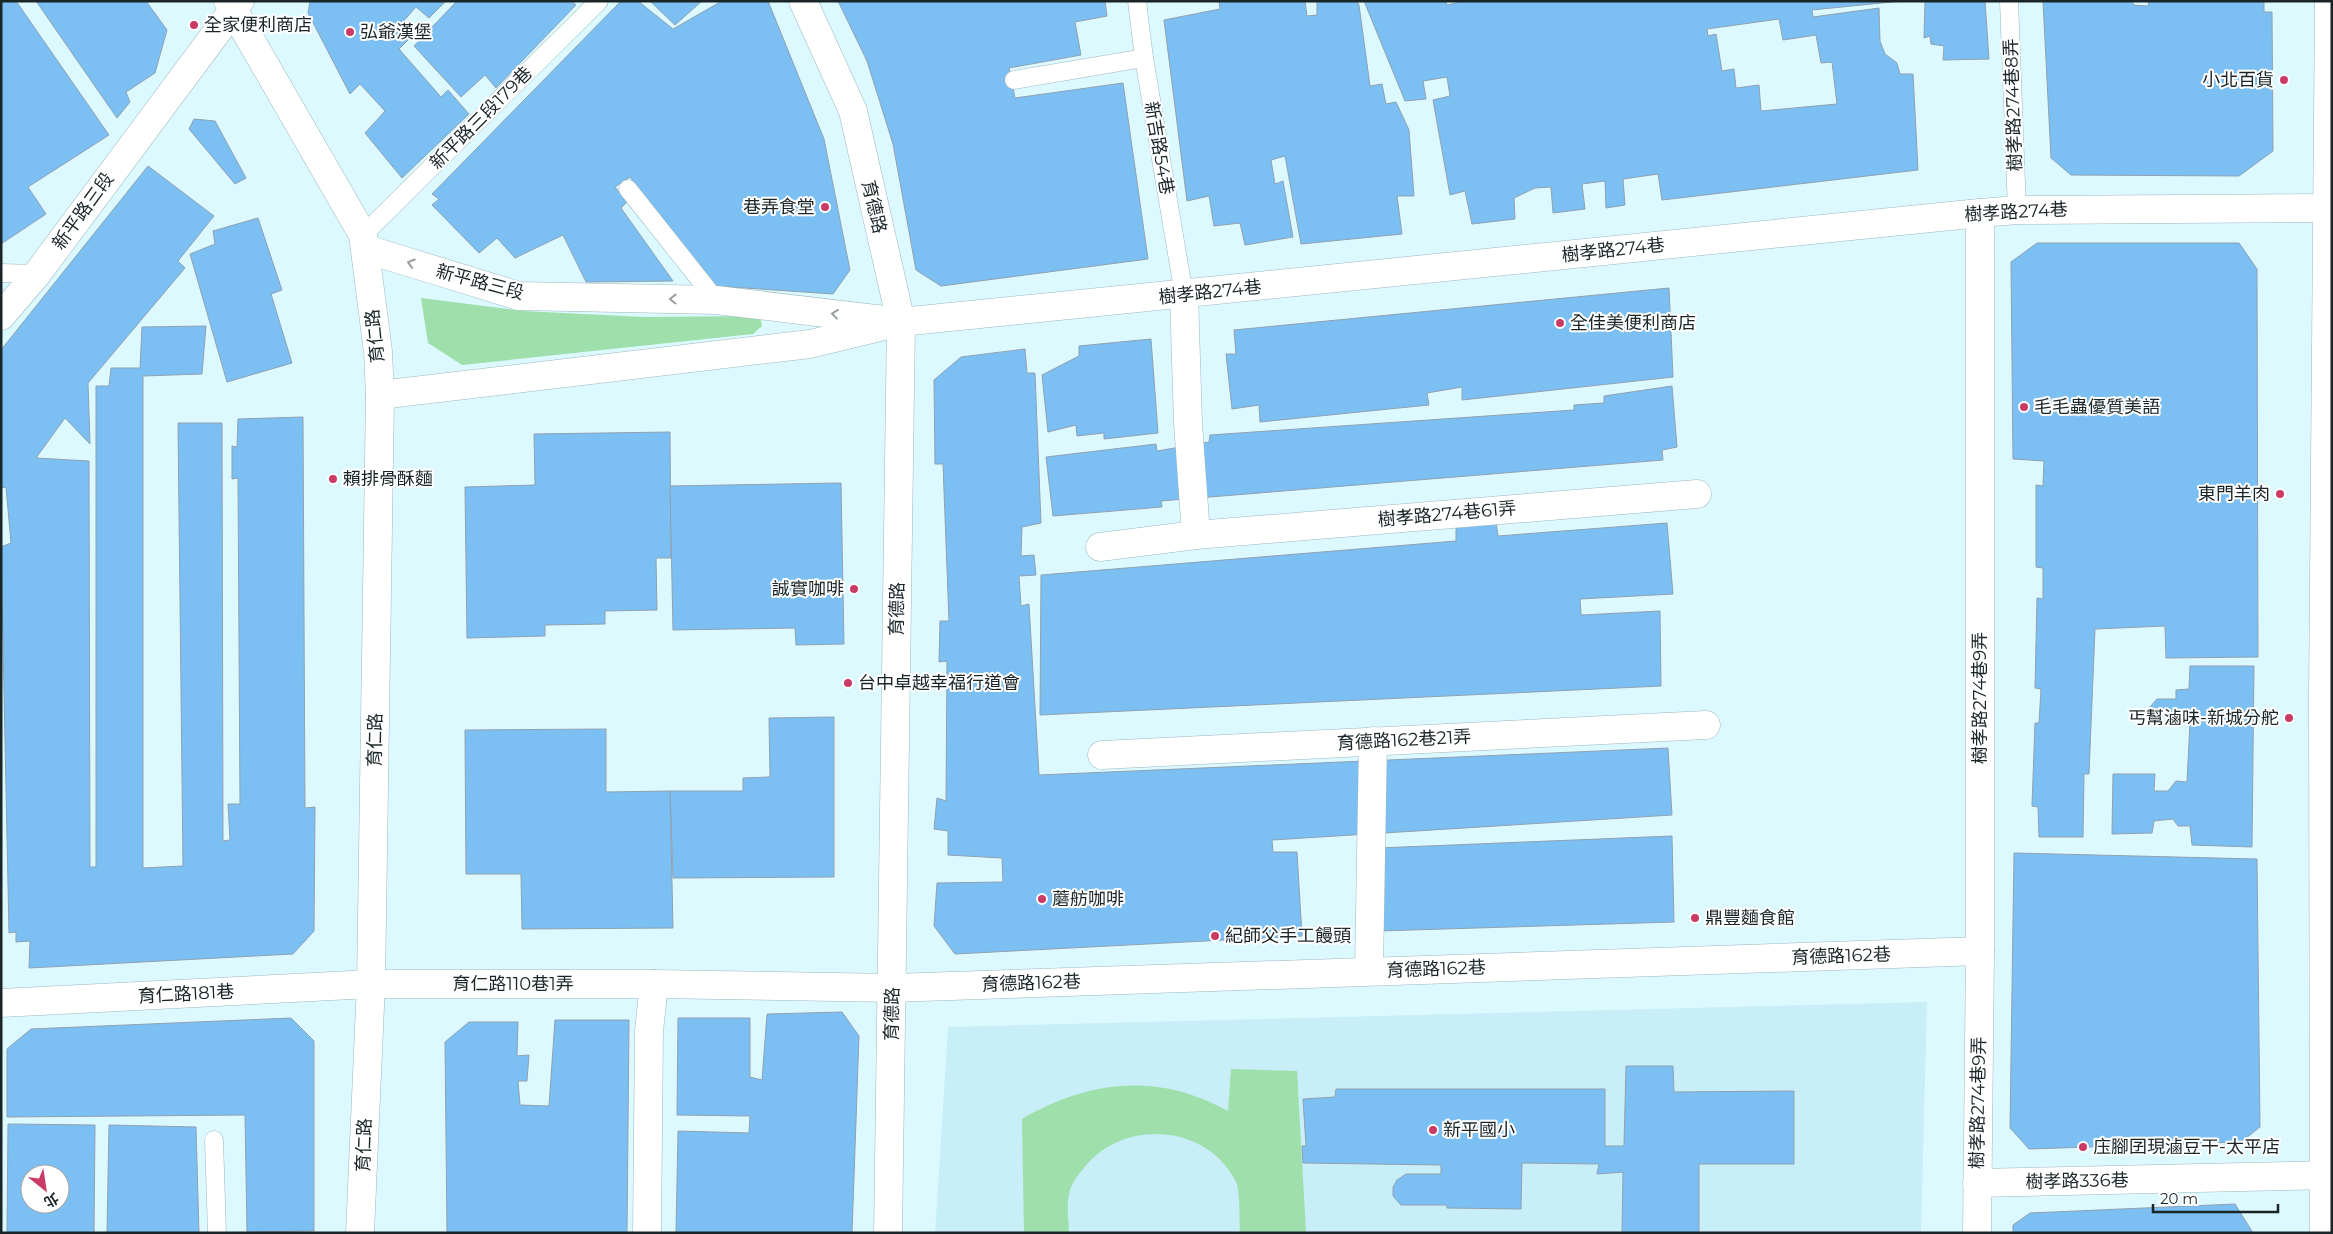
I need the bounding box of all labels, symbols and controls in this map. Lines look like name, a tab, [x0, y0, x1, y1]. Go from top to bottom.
place label: 全家便利商店	[204, 14, 312, 36]
marker: 全家便利商店	[188, 19, 200, 31]
place label: 弘爺漢堡	[360, 21, 432, 43]
marker: 弘爺漢堡	[344, 26, 356, 38]
street label: 樹孝路274巷8弄	[2000, 38, 2026, 172]
street label: 新平路三段179巷	[425, 62, 537, 174]
place label: 小北百貨	[2202, 69, 2274, 91]
marker: 小北百貨	[2278, 74, 2290, 86]
street label: 新吉路54巷	[1140, 100, 1178, 196]
street label: 新平路三段	[48, 168, 118, 254]
street label: 育德路	[857, 178, 891, 236]
place label: 巷弄食堂	[743, 196, 815, 218]
street label: 樹孝路274巷	[1964, 198, 2068, 226]
marker: 巷弄食堂	[819, 201, 831, 213]
street label: 樹孝路274巷	[1560, 234, 1666, 266]
one-way arrow	[407, 258, 415, 268]
street label: 新平路三段	[434, 260, 526, 304]
street label: 樹孝路274巷	[1157, 276, 1263, 308]
one-way arrow	[669, 294, 677, 305]
street label: 育仁路	[361, 308, 389, 364]
one-way arrow	[830, 309, 838, 320]
place label: 全佳美便利商店	[1570, 312, 1696, 334]
marker: 全佳美便利商店	[1554, 317, 1566, 329]
place label: 毛毛蟲優質美語	[2034, 396, 2160, 418]
marker: 毛毛蟲優質美語	[2018, 401, 2030, 413]
place label: 賴排骨酥麵	[343, 468, 433, 490]
marker: 賴排骨酥麵	[327, 473, 339, 485]
place label: 東門羊肉	[2198, 483, 2270, 505]
marker: 東門羊肉	[2274, 488, 2286, 500]
street label: 樹孝路274巷61弄	[1377, 497, 1517, 531]
place label: 誠實咖啡	[772, 578, 844, 600]
street label: 育德路	[886, 582, 908, 636]
marker: 誠實咖啡	[848, 583, 860, 595]
street label: 樹孝路274巷9弄	[1969, 632, 1991, 764]
place label: 台中卓越幸福行道會	[858, 672, 1020, 694]
marker: 台中卓越幸福行道會	[842, 677, 854, 689]
place label: 丐幫滷味-新城分舵	[2128, 707, 2279, 729]
marker: 丐幫滷味-新城分舵	[2283, 712, 2295, 724]
street label: 育仁路	[364, 713, 386, 767]
street label: 育德路162巷21弄	[1336, 725, 1472, 755]
place label: 蘑舫咖啡	[1052, 888, 1124, 910]
marker: 蘑舫咖啡	[1036, 893, 1048, 905]
place label: 鼎豐麵食館	[1705, 907, 1795, 929]
marker: 鼎豐麵食館	[1689, 912, 1701, 924]
place label: 紀師父手工饅頭	[1225, 925, 1351, 947]
marker: 紀師父手工饅頭	[1209, 930, 1221, 942]
street label: 育德路162巷	[1791, 943, 1891, 969]
street label: 育德路162巷	[1386, 956, 1486, 982]
street label: 育德路162巷	[981, 970, 1081, 996]
street label: 育仁路110巷1弄	[452, 973, 574, 995]
street label: 育仁路181巷	[137, 980, 235, 1008]
street label: 育德路	[881, 987, 903, 1041]
street label: 樹孝路274巷9弄	[1966, 1037, 1990, 1169]
street label: 育仁路	[352, 1118, 376, 1172]
place label: 新平國小	[1443, 1119, 1515, 1141]
marker: 新平國小	[1427, 1124, 1439, 1136]
place label: 庒腳囝現滷豆干-太平店	[2093, 1136, 2280, 1158]
marker: 庒腳囝現滷豆干-太平店	[2077, 1141, 2089, 1153]
north arrow	[20, 1164, 70, 1214]
street label: 樹孝路336巷	[2025, 1169, 2129, 1193]
scale bar	[2153, 1182, 2278, 1214]
text: 北	[41, 1189, 62, 1212]
text: 20 m	[2160, 1189, 2198, 1208]

